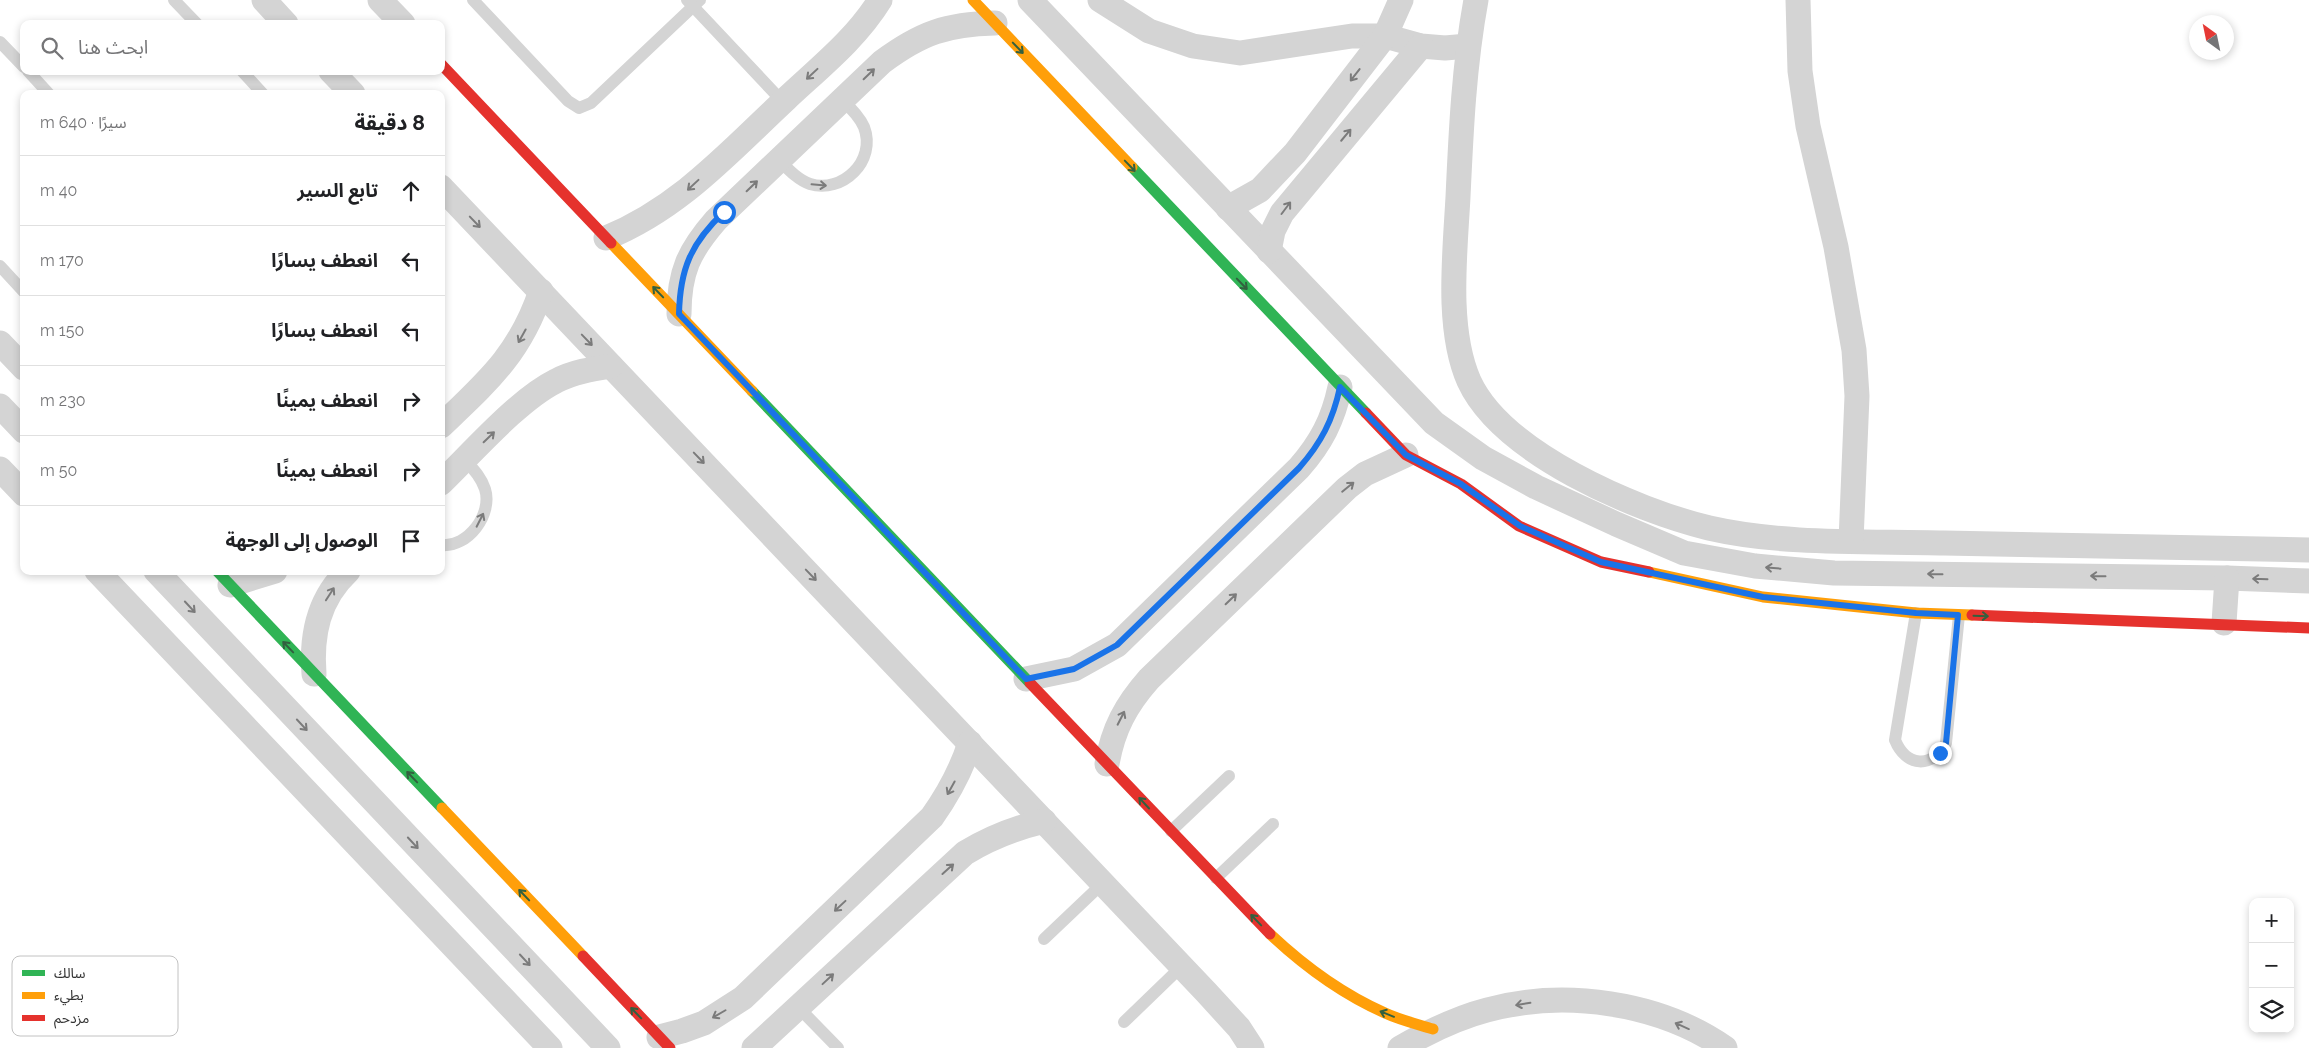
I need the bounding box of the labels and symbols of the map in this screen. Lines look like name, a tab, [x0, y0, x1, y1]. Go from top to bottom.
north arrow	[2189, 15, 2234, 60]
one-way arrow	[1012, 42, 1024, 54]
one-way arrow	[806, 68, 819, 80]
one-way arrow	[863, 68, 876, 80]
one-way arrow	[1350, 68, 1361, 81]
one-way arrow	[1341, 129, 1352, 142]
one-way arrow	[1124, 160, 1136, 172]
one-way arrow	[687, 179, 700, 191]
one-way arrow	[745, 180, 758, 192]
one-way arrow	[811, 180, 827, 190]
route start	[713, 201, 736, 224]
one-way arrow	[1281, 201, 1291, 215]
one-way arrow	[469, 216, 481, 228]
one-way arrow	[1236, 277, 1248, 290]
one-way arrow	[652, 286, 664, 298]
one-way arrow	[517, 329, 527, 344]
one-way arrow	[581, 334, 593, 346]
one-way arrow	[483, 431, 495, 443]
one-way arrow	[693, 451, 705, 464]
one-way arrow	[1342, 482, 1355, 493]
one-way arrow	[475, 513, 485, 528]
one-way arrow	[1765, 563, 1781, 573]
one-way arrow	[805, 569, 817, 582]
one-way arrow	[1928, 569, 1944, 579]
one-way arrow	[2090, 571, 2106, 581]
one-way arrow	[2253, 574, 2269, 584]
one-way arrow	[325, 587, 335, 601]
one-way arrow	[1225, 593, 1237, 605]
one-way arrow	[184, 600, 196, 613]
one-way arrow	[1973, 611, 1989, 620]
one-way arrow	[282, 640, 294, 653]
one-way arrow	[1116, 710, 1126, 725]
one-way arrow	[296, 718, 308, 731]
route end	[1929, 742, 1952, 765]
one-way arrow	[406, 771, 418, 783]
one-way arrow	[946, 780, 955, 795]
one-way arrow	[1138, 796, 1150, 809]
one-way arrow	[407, 836, 419, 849]
one-way arrow	[941, 863, 954, 874]
one-way arrow	[518, 888, 530, 901]
one-way arrow	[834, 900, 847, 912]
one-way arrow	[1250, 914, 1262, 927]
one-way arrow	[519, 954, 531, 967]
legend	[12, 956, 178, 1036]
text: سالك	[54, 965, 86, 981]
one-way arrow	[822, 973, 835, 985]
text: بطيء	[54, 987, 84, 1006]
one-way arrow	[1515, 999, 1531, 1009]
one-way arrow	[630, 1006, 642, 1019]
one-way arrow	[712, 1009, 727, 1019]
one-way arrow	[1380, 1009, 1395, 1018]
text: مزدحم	[54, 1010, 89, 1029]
one-way arrow	[1675, 1020, 1690, 1030]

